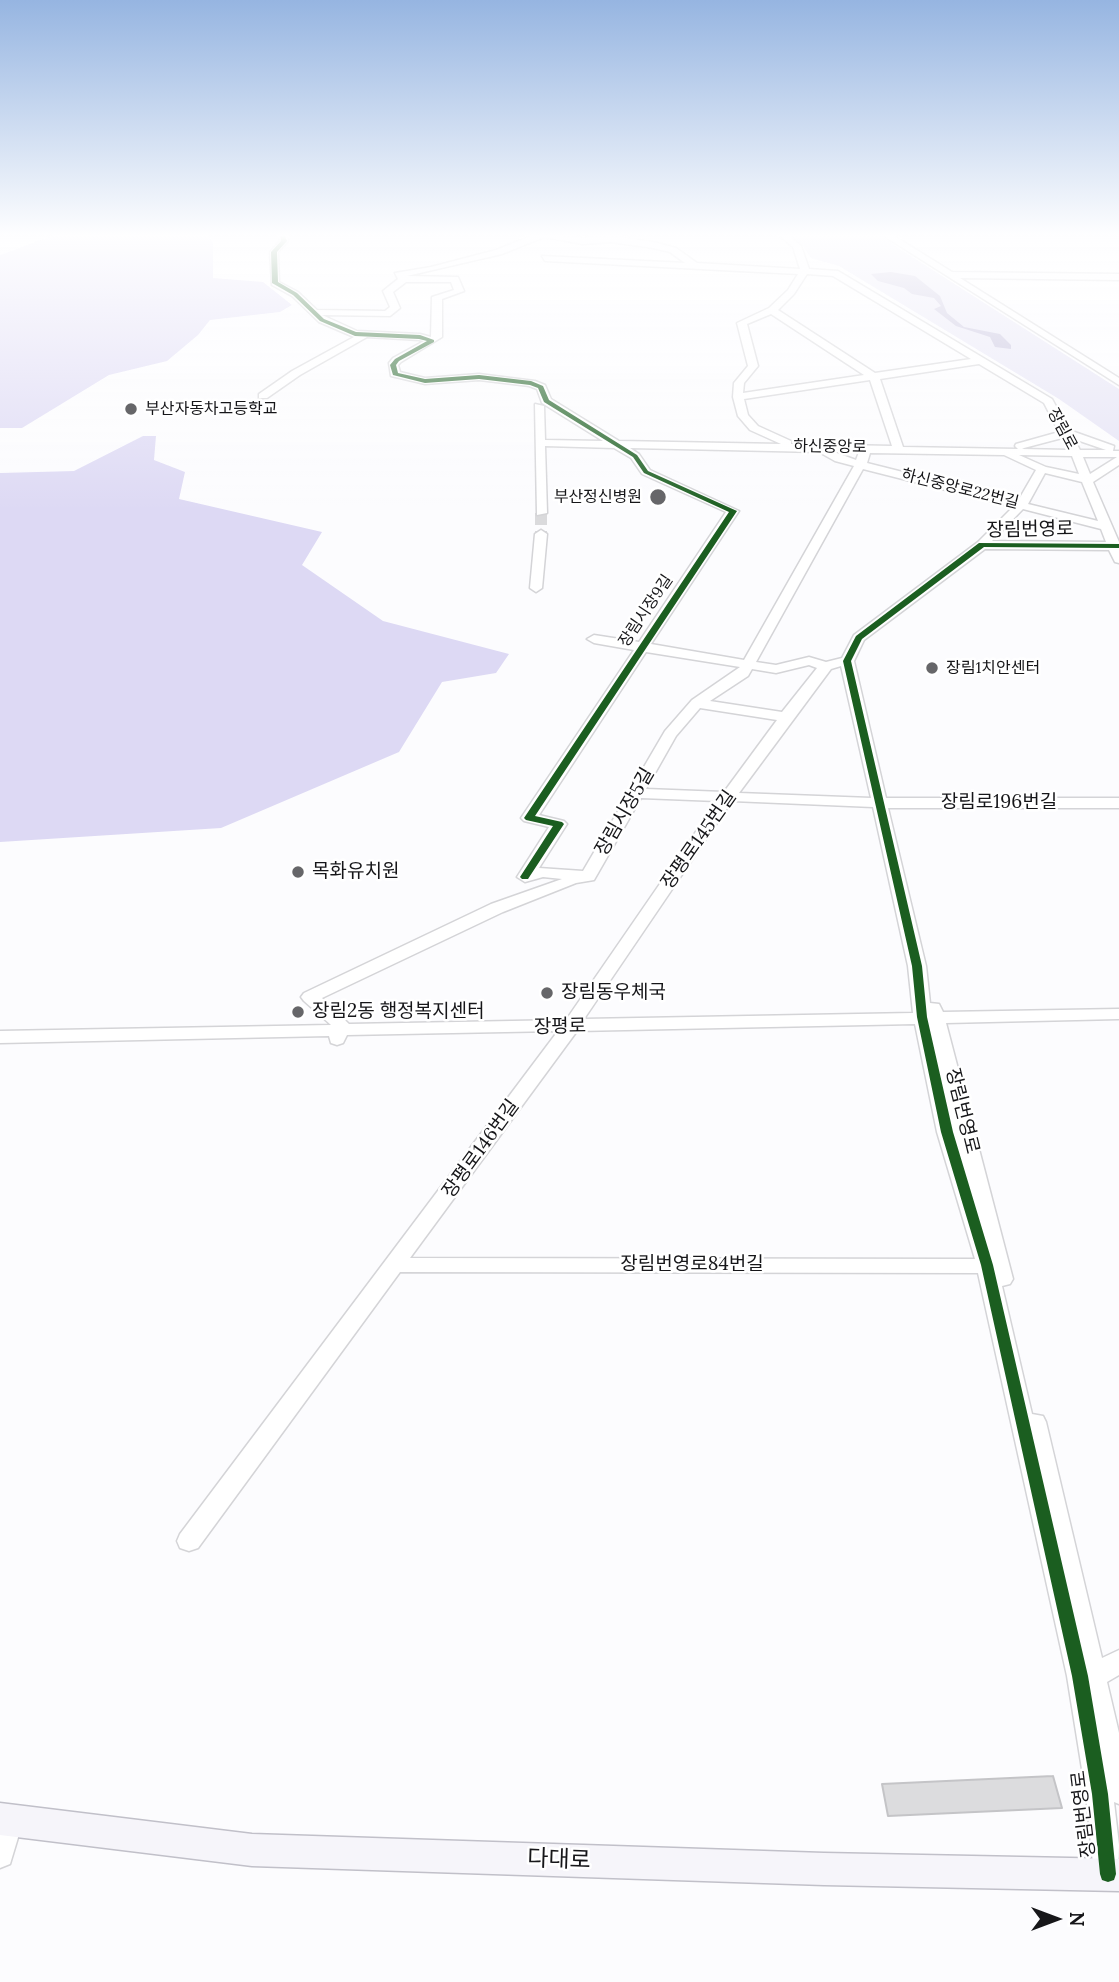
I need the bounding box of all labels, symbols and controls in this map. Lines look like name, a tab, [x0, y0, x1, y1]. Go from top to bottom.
place label: 부산자동차고등학교	[145, 399, 277, 419]
marker: 부산자동차고등학교	[123, 401, 139, 417]
street label: 장림로	[1043, 405, 1081, 453]
street label: 하신중앙로	[793, 437, 867, 457]
street label: 하신중앙로22번길	[899, 465, 1021, 513]
place label: 부산정신병원	[554, 487, 642, 507]
marker: 부산정신병원	[648, 487, 668, 507]
street label: 장림번영로	[986, 518, 1074, 542]
street label: 장림시장9길	[615, 571, 677, 651]
place label: 장림1치안센터	[946, 658, 1040, 678]
marker: 장림1치안센터	[924, 660, 940, 676]
street label: 장림시장5길	[591, 764, 659, 860]
street label: 장평로145번길	[657, 786, 741, 894]
street label: 장림로196번길	[941, 792, 1057, 814]
place label: 목화유치원	[312, 861, 399, 883]
marker: 목화유치원	[290, 864, 306, 880]
place label: 장림동우체국	[561, 982, 666, 1004]
marker: 장림동우체국	[539, 985, 555, 1001]
place label: 장림2동 행정복지센터	[312, 1001, 485, 1023]
marker: 장림2동 행정복지센터	[290, 1004, 306, 1020]
street label: 장평로	[534, 1015, 586, 1039]
street label: 장림번영로	[940, 1066, 984, 1156]
street label: 장평로146번길	[438, 1096, 524, 1202]
street label: 장림번영로84번길	[620, 1254, 764, 1276]
street label: 장림번영로	[1067, 1769, 1101, 1859]
street label: 다대로	[527, 1845, 591, 1875]
north arrow	[1021, 1884, 1091, 1954]
text: N	[1065, 1912, 1089, 1926]

